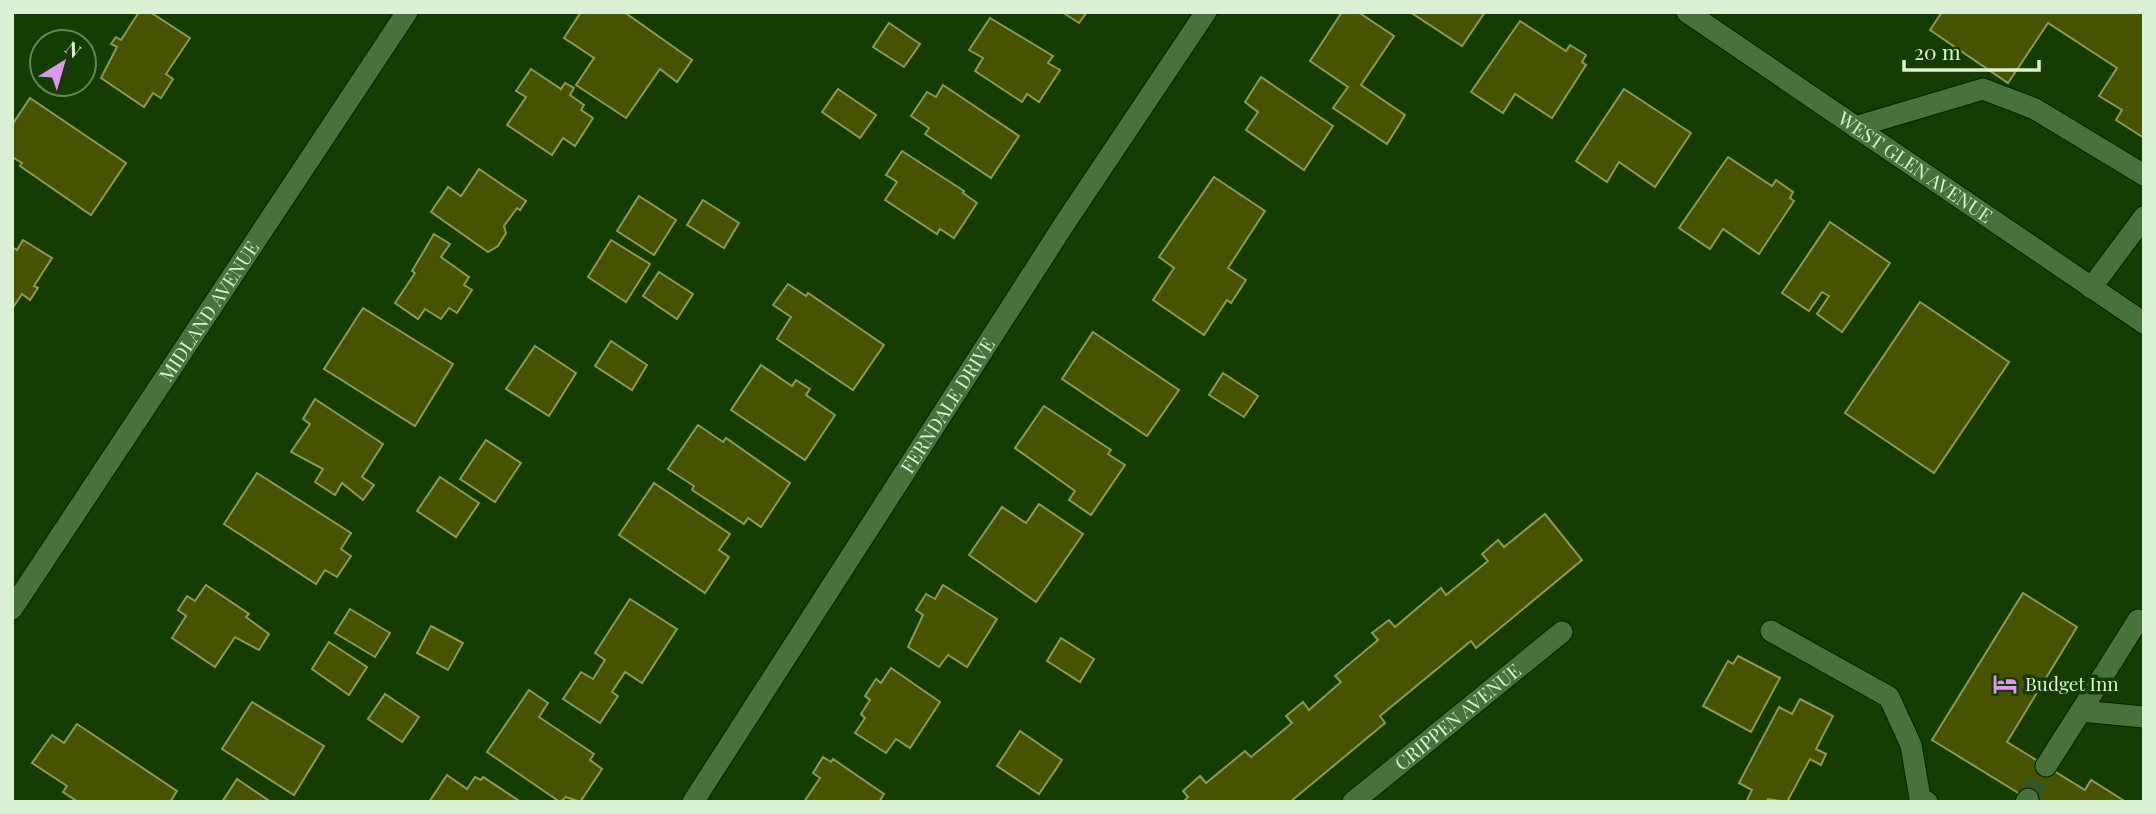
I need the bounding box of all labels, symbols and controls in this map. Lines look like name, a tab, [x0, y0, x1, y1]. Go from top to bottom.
north arrow	[28, 28, 98, 98]
scale bar	[1904, 28, 2039, 72]
text: N	[61, 34, 87, 63]
text: 20 m	[1914, 37, 1961, 65]
street label: WEST GLEN AVENUE	[1833, 104, 1998, 228]
street label: MIDLAND AVENUE	[152, 235, 264, 386]
street label: FERNDALE DRIVE	[894, 332, 1000, 478]
street label: CRIPPEN AVENUE	[1388, 657, 1526, 775]
hotel icon: Budget Inn	[1991, 670, 2019, 698]
place label: Budget Inn	[2025, 670, 2119, 696]

